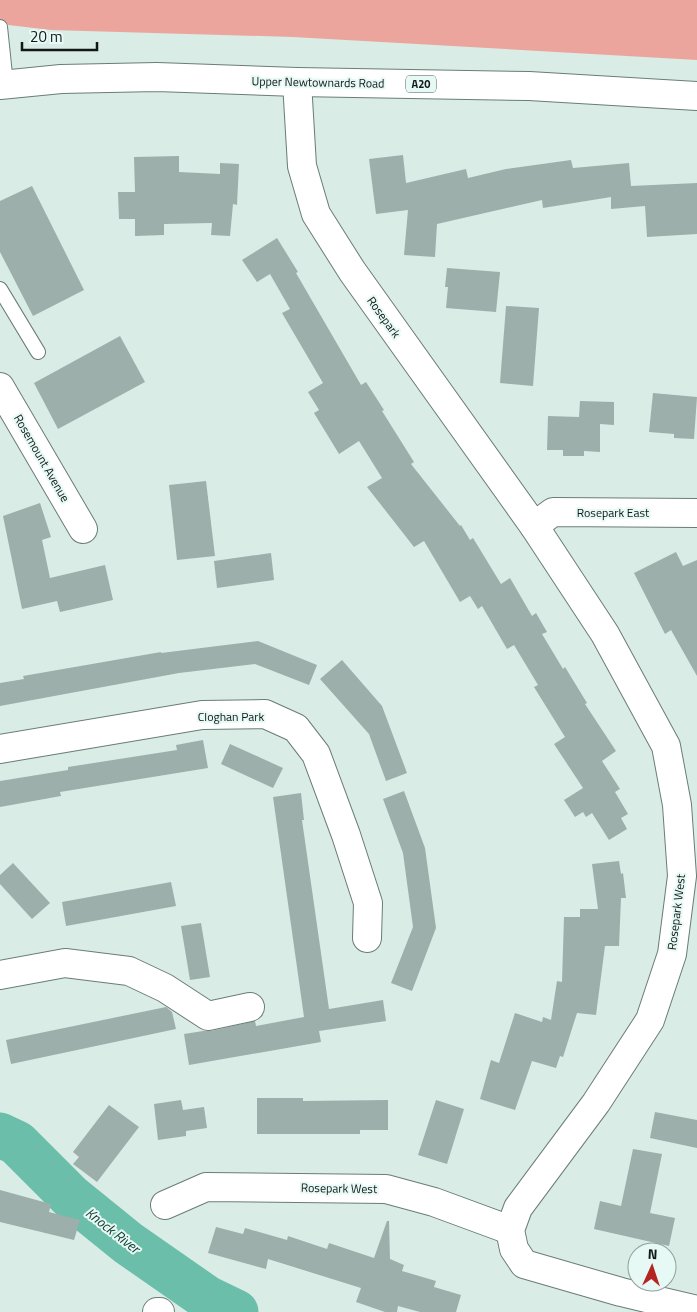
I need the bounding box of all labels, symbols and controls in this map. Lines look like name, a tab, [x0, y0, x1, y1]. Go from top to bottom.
scale bar	[22, 20, 98, 52]
text: 20 m	[30, 25, 63, 48]
street label: Upper Newtownards Road	[251, 71, 385, 93]
road number: A20	[406, 76, 436, 92]
street label: Rosepark	[362, 292, 406, 342]
street label: Rosemount Avenue	[9, 410, 75, 506]
street label: Rosepark East	[577, 503, 650, 522]
street label: Cloghan Park	[198, 707, 264, 726]
street label: Rosepark West	[662, 872, 690, 951]
street label: Rosepark West	[301, 1178, 378, 1198]
water label: Knock River	[81, 1202, 146, 1259]
north arrow	[627, 1242, 677, 1292]
text: N	[647, 1243, 658, 1264]

